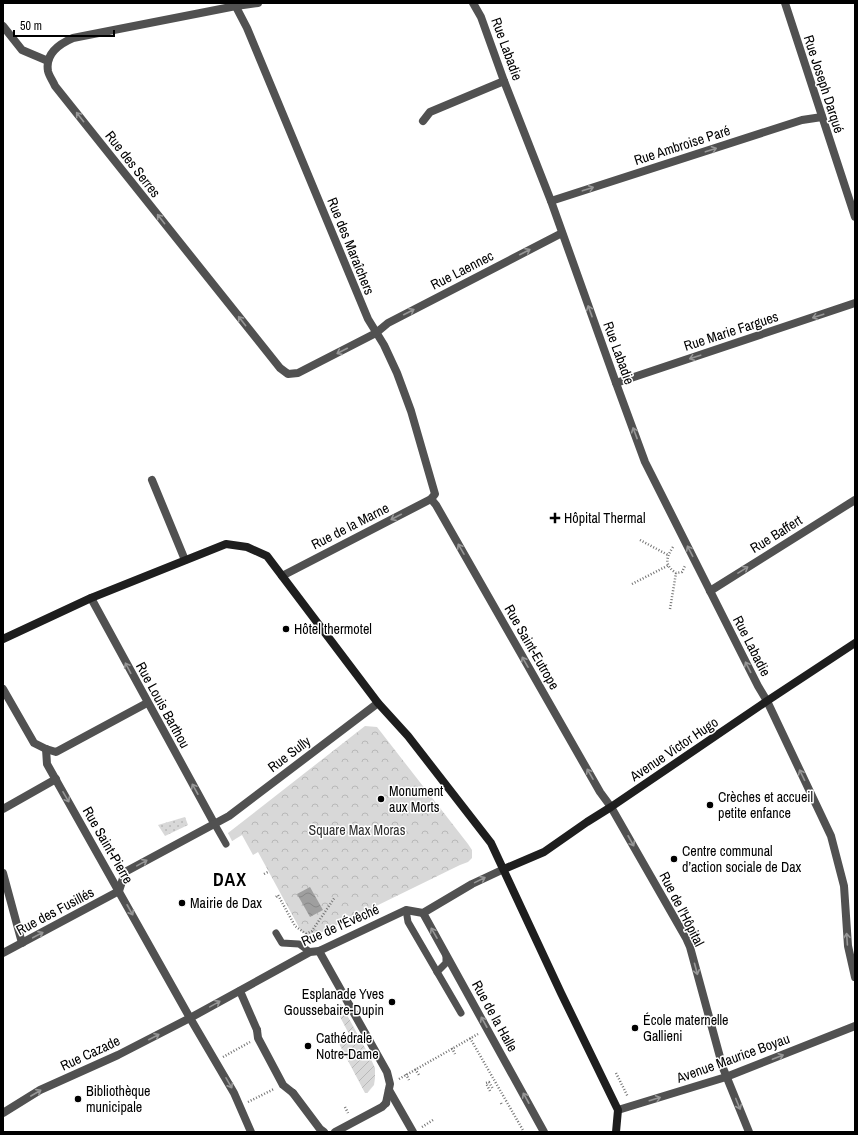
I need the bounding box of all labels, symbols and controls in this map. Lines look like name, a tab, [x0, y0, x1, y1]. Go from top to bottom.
scale bar	[14, 12, 114, 38]
street label: Rue Labadie	[487, 15, 527, 83]
text: 50 m	[20, 18, 42, 34]
street label: Rue Joseph Darqué	[800, 33, 848, 135]
one-way arrow	[76, 112, 84, 123]
street label: Rue Ambroise Paré	[632, 121, 732, 169]
street label: Rue des Serres	[101, 127, 165, 201]
one-way arrow	[705, 145, 717, 153]
one-way arrow	[581, 185, 594, 192]
street label: Rue des Maraîchers	[323, 195, 379, 298]
one-way arrow	[157, 214, 165, 225]
street label: Rue Laennec	[427, 246, 497, 294]
one-way arrow	[518, 248, 530, 256]
one-way arrow	[585, 305, 593, 317]
street label: Rue Marie Fargues	[681, 307, 781, 355]
one-way arrow	[403, 308, 415, 316]
one-way arrow	[812, 312, 824, 320]
one-way arrow	[237, 315, 246, 326]
street label: Rue Labadie	[599, 319, 639, 387]
one-way arrow	[336, 348, 348, 355]
one-way arrow	[689, 353, 701, 361]
one-way arrow	[630, 427, 638, 439]
street label: Rue de la Marne	[308, 499, 392, 553]
place label: Hôpital Thermal	[564, 509, 645, 527]
street label: Rue Baffert	[747, 511, 805, 557]
marker: Hôpital Thermal	[549, 512, 561, 524]
one-way arrow	[390, 514, 402, 521]
one-way arrow	[456, 543, 464, 555]
one-way arrow	[686, 545, 693, 557]
one-way arrow	[737, 566, 748, 574]
street label: Rue Saint-Eutrope	[500, 601, 564, 693]
street label: Rue Labadie	[729, 613, 775, 679]
place label: Hôtel thermotel	[294, 620, 372, 638]
marker: Hôtel thermotel	[281, 624, 291, 634]
one-way arrow	[521, 656, 529, 668]
street label: Rue Louis Barthou	[132, 659, 194, 751]
one-way arrow	[744, 661, 751, 673]
one-way arrow	[124, 662, 132, 674]
street label: Avenue Victor Hugo	[626, 713, 721, 786]
street label: Rue Sully	[264, 732, 314, 776]
one-way arrow	[585, 769, 593, 781]
one-way arrow	[797, 769, 805, 781]
place label: Monument aux Morts	[389, 782, 443, 816]
one-way arrow	[190, 783, 198, 795]
place label: Crèches et accueil petite enfance	[718, 788, 813, 822]
one-way arrow	[62, 791, 70, 803]
marker: Monument aux Morts	[376, 794, 386, 804]
marker: Crèches et accueil petite enfance	[705, 800, 715, 810]
street label: Rue Saint-Pierre	[79, 803, 137, 887]
park label: Square Max Moras	[309, 821, 406, 839]
one-way arrow	[627, 835, 635, 847]
place label: Centre communal d’action sociale de Dax	[682, 842, 802, 876]
marker: Centre communal d’action sociale de Dax	[669, 854, 679, 864]
one-way arrow	[136, 858, 148, 866]
district label: DAX	[213, 867, 247, 892]
street label: Rue de l'Hôpital	[656, 869, 708, 949]
one-way arrow	[474, 876, 486, 883]
street label: Rue des Fusillés	[13, 883, 97, 939]
place label: Mairie de Dax	[190, 894, 262, 912]
marker: Mairie de Dax	[177, 898, 187, 908]
street label: Rue de l'Évêché	[298, 900, 382, 950]
one-way arrow	[127, 904, 134, 916]
one-way arrow	[430, 927, 437, 939]
one-way arrow	[32, 930, 44, 938]
one-way arrow	[844, 933, 851, 946]
one-way arrow	[692, 962, 700, 975]
street label: Rue de la Halle	[468, 977, 522, 1055]
place label: Esplanade Yves Goussebaire-Dupin	[284, 985, 384, 1019]
marker: Esplanade Yves Goussebaire-Dupin	[387, 997, 397, 1007]
one-way arrow	[209, 1000, 221, 1008]
place label: École maternelle Gallieni	[643, 1011, 729, 1045]
one-way arrow	[480, 1016, 488, 1028]
marker: École maternelle Gallieni	[630, 1023, 640, 1033]
place label: Cathédrale Notre-Dame	[316, 1029, 379, 1063]
street label: Avenue Maurice Boyau	[673, 1029, 792, 1087]
street label: Rue Cazade	[57, 1031, 123, 1075]
one-way arrow	[147, 1033, 159, 1040]
marker: Cathédrale Notre-Dame	[303, 1041, 313, 1051]
one-way arrow	[771, 1052, 783, 1060]
one-way arrow	[225, 1077, 233, 1089]
place label: Bibliothèque municipale	[86, 1082, 150, 1116]
one-way arrow	[30, 1088, 42, 1096]
one-way arrow	[521, 1092, 529, 1104]
marker: Bibliothèque municipale	[73, 1094, 83, 1104]
one-way arrow	[648, 1095, 661, 1102]
one-way arrow	[735, 1098, 742, 1110]

